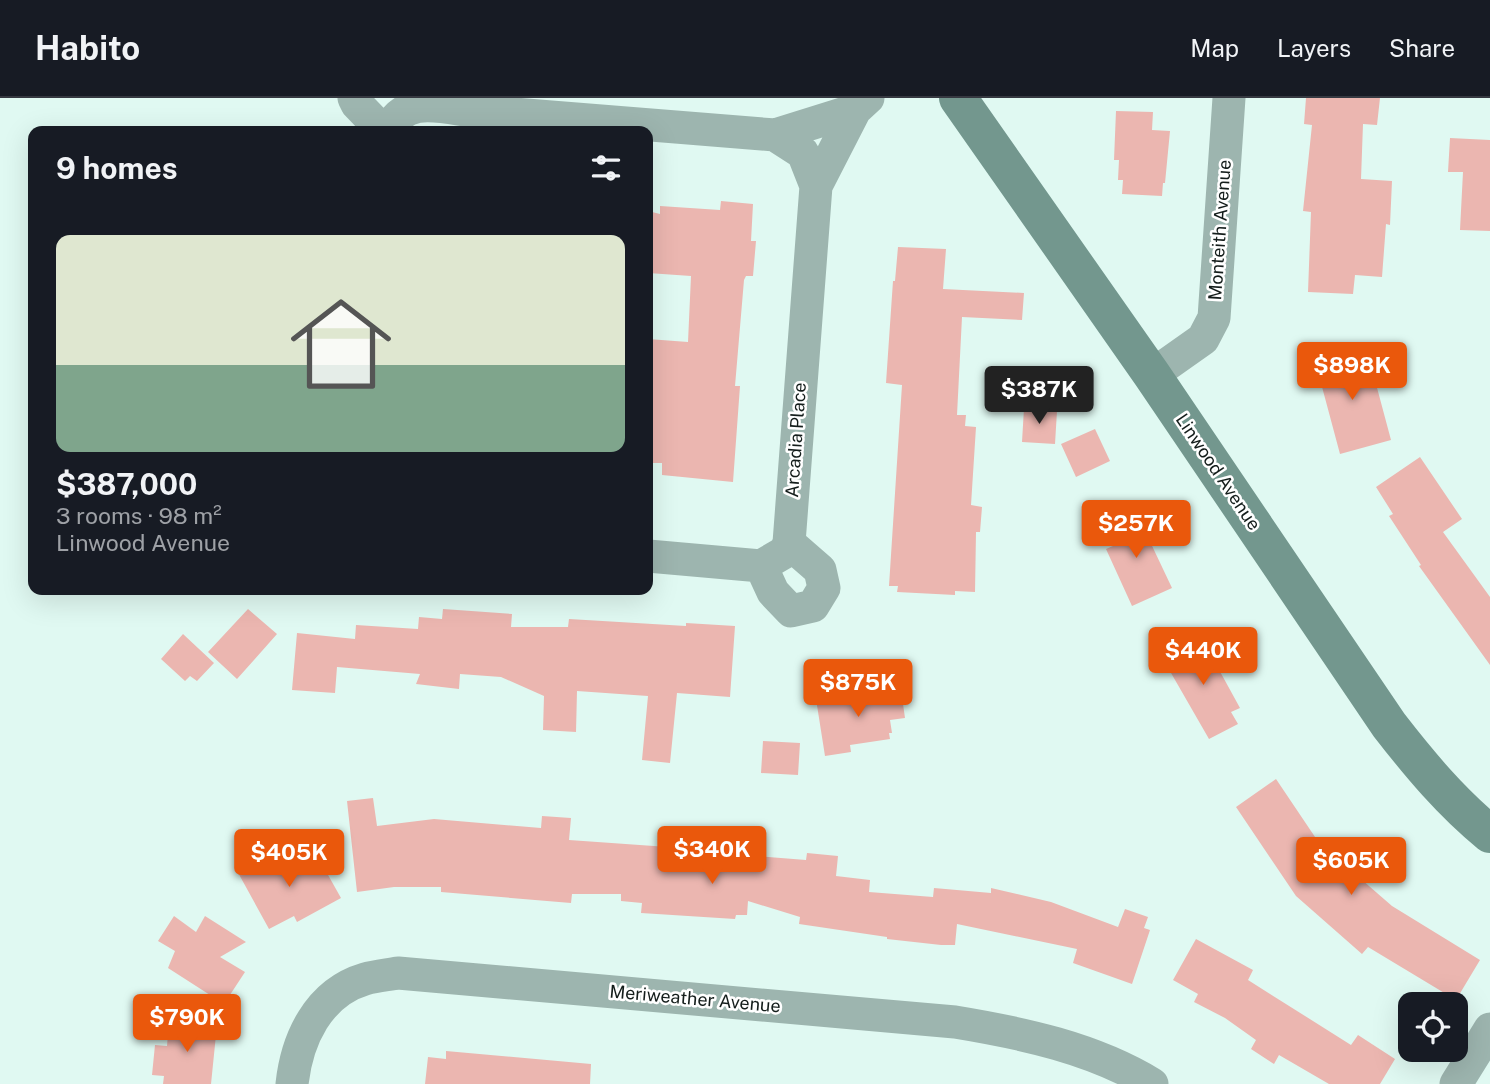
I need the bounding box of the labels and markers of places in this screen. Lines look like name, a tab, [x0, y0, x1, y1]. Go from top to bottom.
pin: $898K	[1303, 342, 1401, 402]
pin: $387K	[990, 366, 1088, 426]
pin: $257K	[1087, 500, 1185, 560]
pin: $440K	[1154, 628, 1252, 687]
pin: $875K	[809, 660, 907, 719]
pin: $340K	[663, 826, 761, 886]
pin: $405K	[240, 830, 338, 889]
pin: $605K	[1302, 838, 1400, 897]
pin: $790K	[138, 995, 236, 1054]

